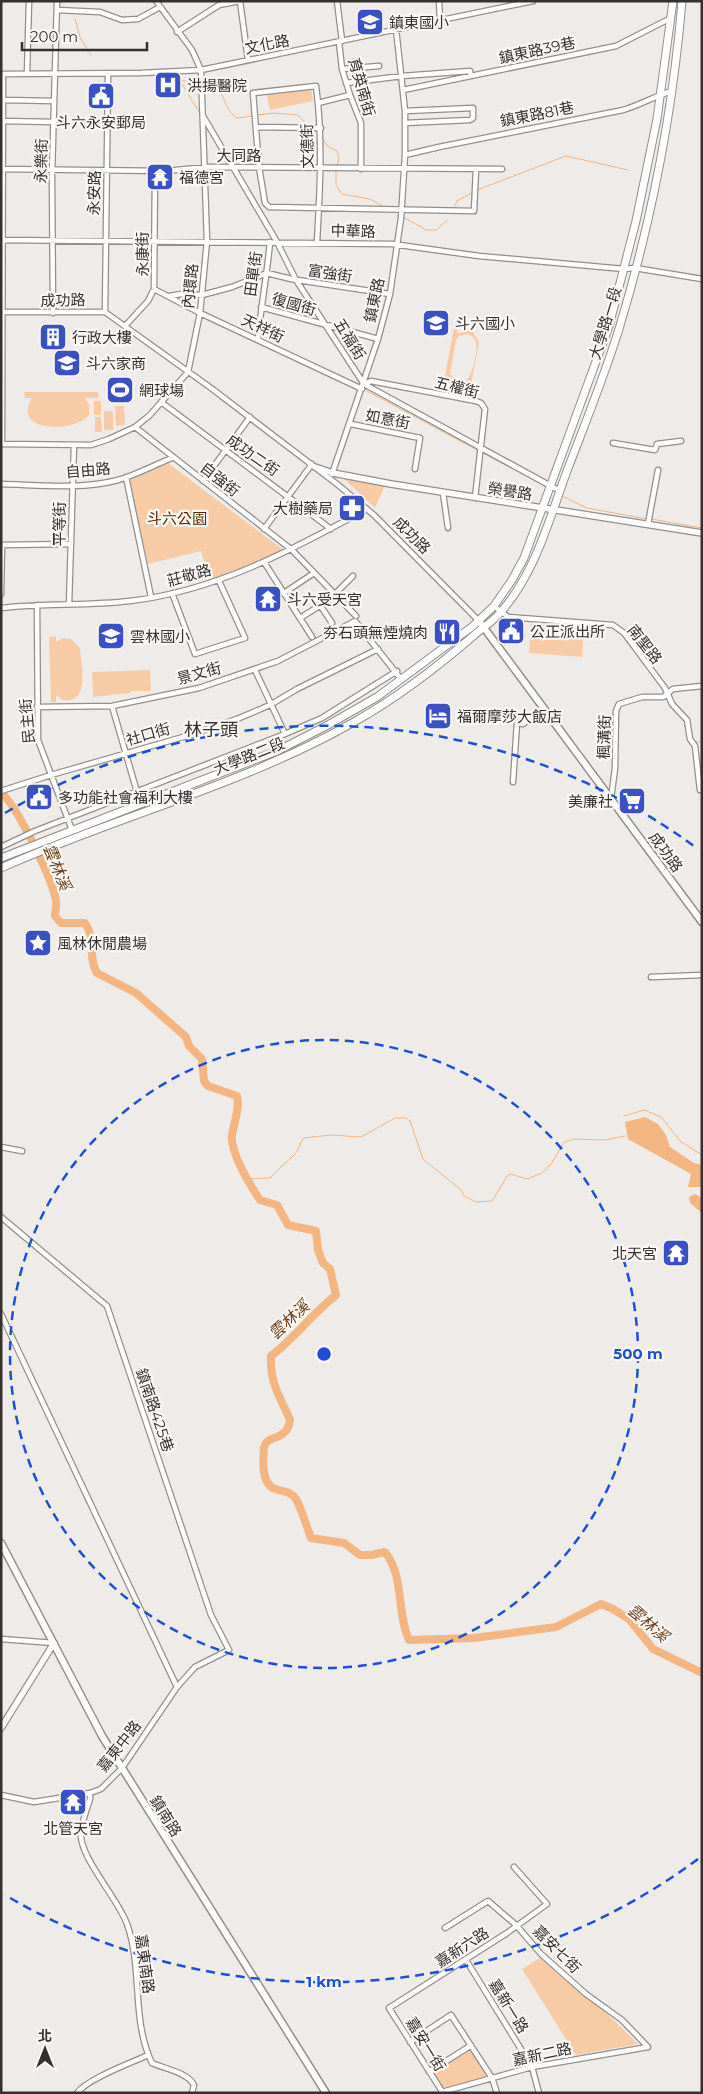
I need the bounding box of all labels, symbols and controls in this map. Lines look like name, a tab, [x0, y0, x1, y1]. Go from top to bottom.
school or university icon: 鎮東國小	[355, 7, 385, 37]
place label: 鎮東國小	[389, 13, 449, 32]
scale bar	[22, 20, 148, 52]
text: 200 m	[30, 27, 78, 46]
street label: 文化路	[243, 30, 291, 58]
street label: 鎮東路39巷	[497, 33, 577, 67]
street label: 育英南街	[345, 56, 379, 118]
hospital icon: 洪揚醫院	[153, 70, 183, 100]
place label: 洪揚醫院	[187, 76, 247, 95]
public building icon: 斗六永安郵局	[86, 81, 116, 111]
street label: 鎮東路81巷	[498, 98, 576, 130]
place label: 斗六永安郵局	[56, 113, 146, 132]
street label: 文德街	[297, 123, 317, 169]
street label: 永樂街	[31, 138, 51, 184]
street label: 大同路	[216, 146, 262, 165]
temple icon: 福德宮	[145, 162, 175, 192]
place label: 福德宮	[179, 168, 224, 187]
street label: 永安路	[84, 170, 104, 216]
street label: 中華路	[330, 221, 376, 241]
street label: 永康街	[133, 231, 152, 277]
street label: 田單街	[240, 250, 266, 298]
street label: 富強街	[306, 260, 354, 286]
street label: 內環路	[178, 263, 202, 309]
street label: 鎮東路	[360, 276, 388, 324]
street label: 大學路一段	[585, 284, 625, 362]
street label: 復國街	[270, 289, 318, 319]
street label: 成功路	[40, 290, 86, 310]
school or university icon: 斗六國小	[421, 308, 451, 338]
street label: 天祥街	[239, 310, 287, 346]
place label: 斗六國小	[455, 314, 515, 333]
street label: 五福街	[330, 315, 370, 363]
building icon: 行政大樓	[38, 322, 68, 352]
place label: 行政大樓	[72, 328, 132, 347]
school or university icon: 斗六家商	[52, 348, 82, 378]
place label: 斗六家商	[86, 354, 146, 373]
street label: 五權街	[433, 372, 481, 402]
sports icon: 網球場	[105, 375, 135, 405]
place label: 網球場	[139, 381, 184, 400]
street label: 如意街	[364, 405, 412, 433]
street label: 成功二街	[223, 430, 283, 480]
street label: 自強街	[196, 458, 244, 500]
street label: 自由路	[65, 459, 111, 481]
street label: 榮譽路	[486, 478, 534, 504]
pharmacy icon: 大樹藥局	[337, 493, 367, 523]
place label: 大樹藥局	[273, 499, 333, 518]
street label: 平等街	[50, 501, 69, 547]
park label: 斗六公園	[147, 509, 207, 528]
street label: 成功路	[389, 512, 435, 558]
street label: 莊敬路	[165, 560, 213, 590]
temple icon: 斗六受天宮	[253, 584, 283, 614]
place label: 斗六受天宮	[287, 590, 362, 609]
public building icon: 公正派出所	[496, 616, 526, 646]
restaurant icon: 夯石頭無煙燒肉	[432, 617, 462, 647]
street label: 南聖路	[624, 620, 666, 668]
school or university icon: 雲林國小	[96, 621, 126, 651]
place label: 公正派出所	[530, 622, 605, 641]
place label: 夯石頭無煙燒肉	[323, 623, 428, 642]
place label: 雲林國小	[130, 627, 190, 646]
street label: 景文街	[175, 658, 223, 688]
street label: 民主街	[16, 698, 38, 744]
hotel icon: 福爾摩莎大飯店	[423, 701, 453, 731]
place label: 福爾摩莎大飯店	[457, 707, 562, 726]
street label: 楓溝街	[594, 714, 614, 760]
street label: 社口街	[124, 719, 172, 749]
district label: 林子頭	[184, 719, 238, 741]
street label: 大學路二段	[211, 733, 287, 779]
public building icon: 多功能社會福利大樓	[24, 782, 54, 812]
supermarket icon: 美廉社	[617, 786, 647, 816]
place label: 多功能社會福利大樓	[58, 788, 193, 807]
place label: 美廉社	[568, 792, 613, 811]
street label: 成功路	[645, 828, 687, 876]
water label: 雲林溪	[39, 841, 76, 895]
place icon: 風林休閒農場	[23, 928, 53, 958]
place label: 風林休閒農場	[57, 934, 147, 953]
temple icon: 北天宮	[661, 1238, 691, 1268]
place label: 北天宮	[612, 1244, 657, 1263]
water label: 雲林溪	[265, 1295, 314, 1343]
text: 500 m	[613, 1344, 663, 1363]
centre of rings	[315, 1345, 333, 1363]
street label: 鎮南路425巷	[132, 1366, 178, 1454]
water label: 雲林溪	[624, 1600, 674, 1647]
street label: 嘉東中路	[93, 1717, 145, 1775]
temple icon: 北管天宮	[58, 1787, 88, 1817]
street label: 鎮南路	[146, 1792, 186, 1840]
place label: 北管天宮	[43, 1819, 103, 1838]
street label: 嘉安七街	[529, 1921, 585, 1977]
street label: 嘉新六路	[432, 1923, 492, 1971]
street label: 嘉東南路	[131, 1933, 159, 1995]
text: 1 km	[306, 1972, 342, 1991]
street label: 嘉新一路	[485, 1976, 533, 2036]
street label: 嘉安一街	[402, 2014, 450, 2074]
north arrow	[20, 2024, 70, 2074]
text: 北	[38, 2027, 52, 2045]
street label: 嘉新二路	[511, 2038, 573, 2070]

